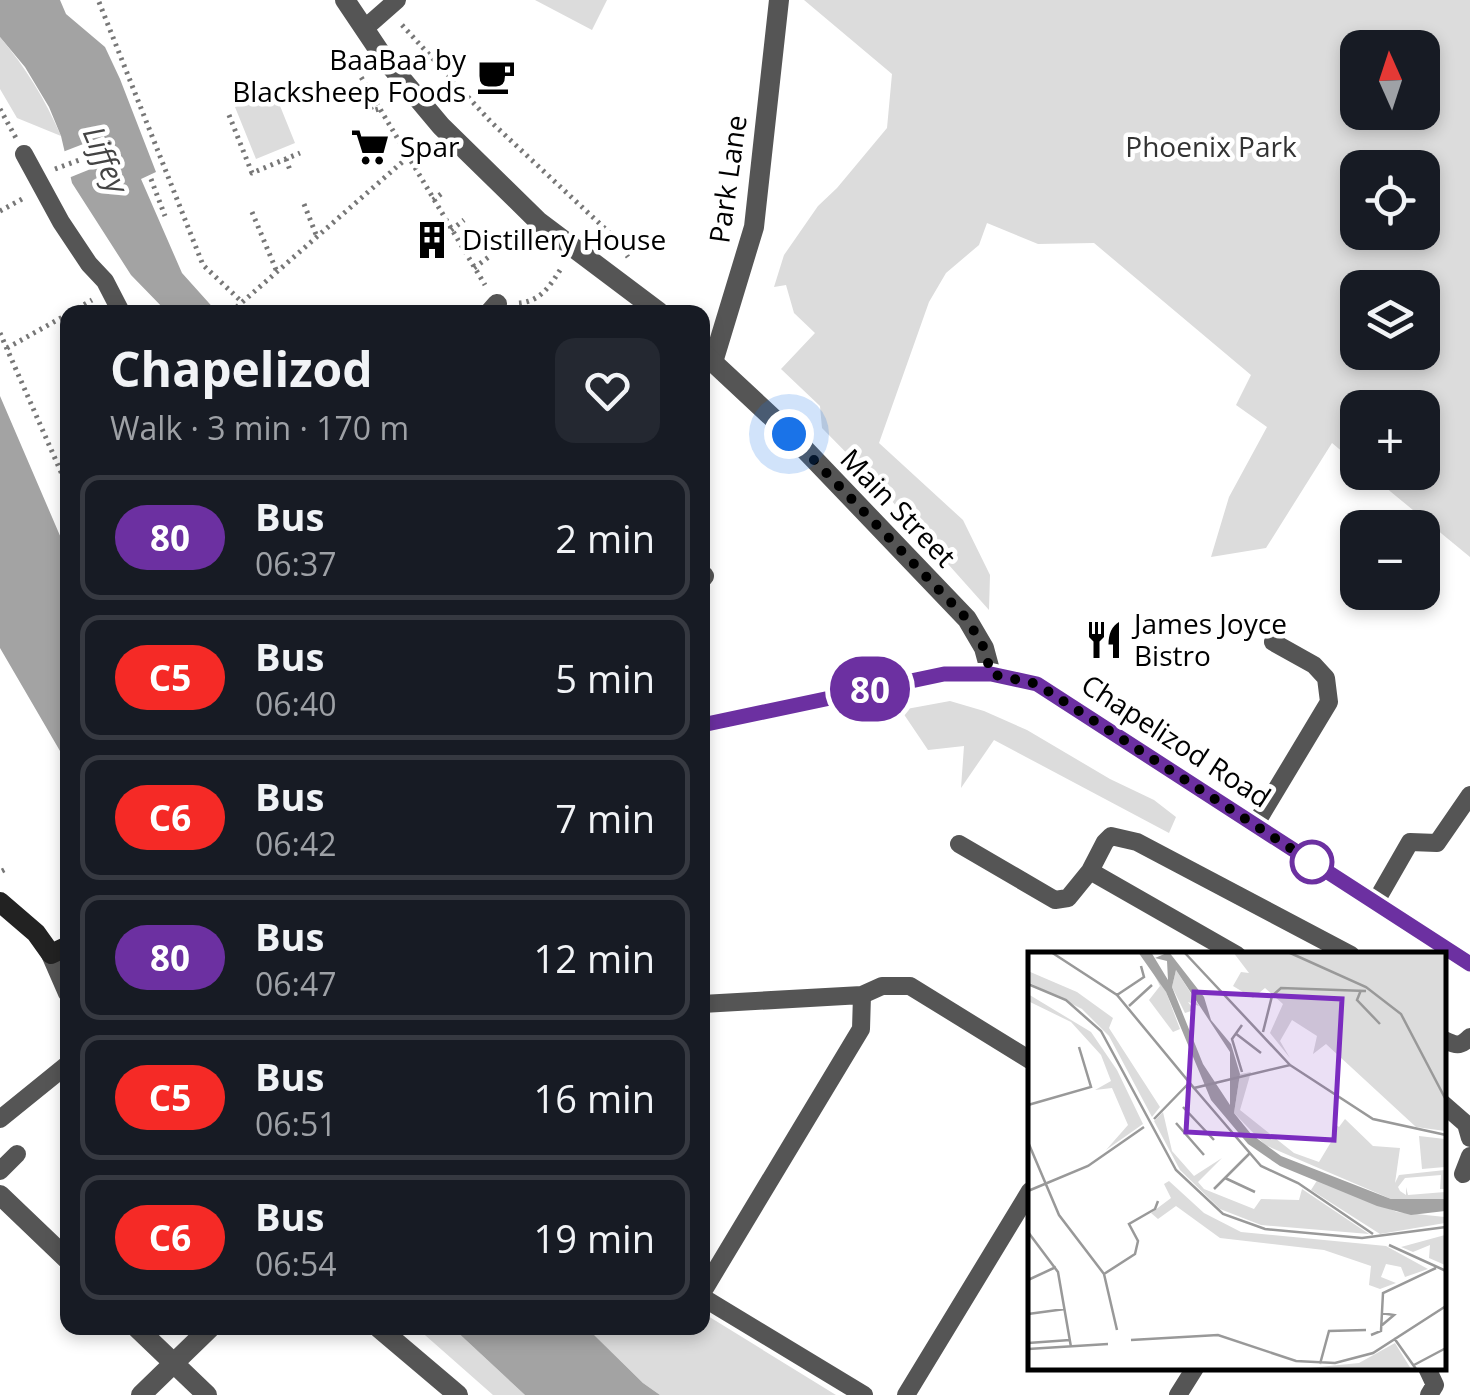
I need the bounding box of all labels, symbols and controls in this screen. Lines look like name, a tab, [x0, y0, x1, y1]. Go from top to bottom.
north arrow	[1340, 30, 1440, 130]
map controls	[1340, 30, 1440, 610]
place label: BaaBaa by Blacksheep Foods	[232, 40, 467, 110]
cafe icon: BaaBaa by Blacksheep Foods	[475, 55, 517, 97]
street label: Park Lane	[699, 112, 755, 245]
water label: Liffey	[74, 119, 140, 201]
supermarket icon: Spar	[349, 126, 391, 168]
place label: Spar	[400, 127, 460, 165]
park label: Phoenix Park	[1125, 127, 1297, 165]
button: locate	[1340, 150, 1440, 250]
building icon: Distillery House	[411, 219, 453, 261]
place label: Distillery House	[462, 220, 666, 258]
button: layers	[1340, 270, 1440, 370]
text: Chapelizod	[110, 336, 373, 401]
button: heart	[555, 338, 660, 443]
button: +	[1340, 390, 1440, 490]
text: Walk · 3 min · 170 m	[110, 406, 409, 449]
your location	[764, 409, 814, 459]
street label: Main Street	[833, 440, 965, 575]
text: Bus	[255, 490, 324, 542]
button: −	[1340, 510, 1440, 610]
text: 2 min	[555, 512, 655, 564]
text: 80	[150, 514, 190, 561]
text: 06:37	[255, 542, 337, 585]
place label: James Joyce Bistro	[1131, 604, 1287, 674]
restaurant icon: James Joyce Bistro	[1083, 619, 1125, 661]
text: Bus	[255, 630, 324, 682]
text: 5 min	[555, 652, 655, 704]
text: C5	[149, 654, 191, 701]
line badge: 80	[825, 656, 915, 722]
street label: Chapelizod Road	[1075, 665, 1279, 816]
text: 80	[850, 666, 890, 713]
text: 06:40	[255, 682, 337, 725]
text: Bus	[255, 770, 324, 822]
text: 7 min	[555, 792, 655, 844]
text: C6	[149, 794, 191, 841]
text: 06:42	[255, 822, 337, 865]
unlabelled marker	[1291, 841, 1333, 883]
text: Bus	[255, 910, 324, 962]
text: 12 min	[534, 932, 655, 984]
text: 80	[150, 934, 190, 981]
inset map	[1028, 952, 1445, 1370]
text: 06:47	[255, 962, 337, 1005]
text: Bus	[255, 1050, 324, 1102]
text: 16 min	[534, 1072, 655, 1124]
text: C5	[149, 1074, 191, 1121]
text: 06:51	[255, 1102, 337, 1145]
text: Bus	[255, 1190, 324, 1242]
text: 19 min	[534, 1212, 655, 1264]
text: C6	[149, 1214, 191, 1261]
text: 06:54	[255, 1242, 337, 1285]

